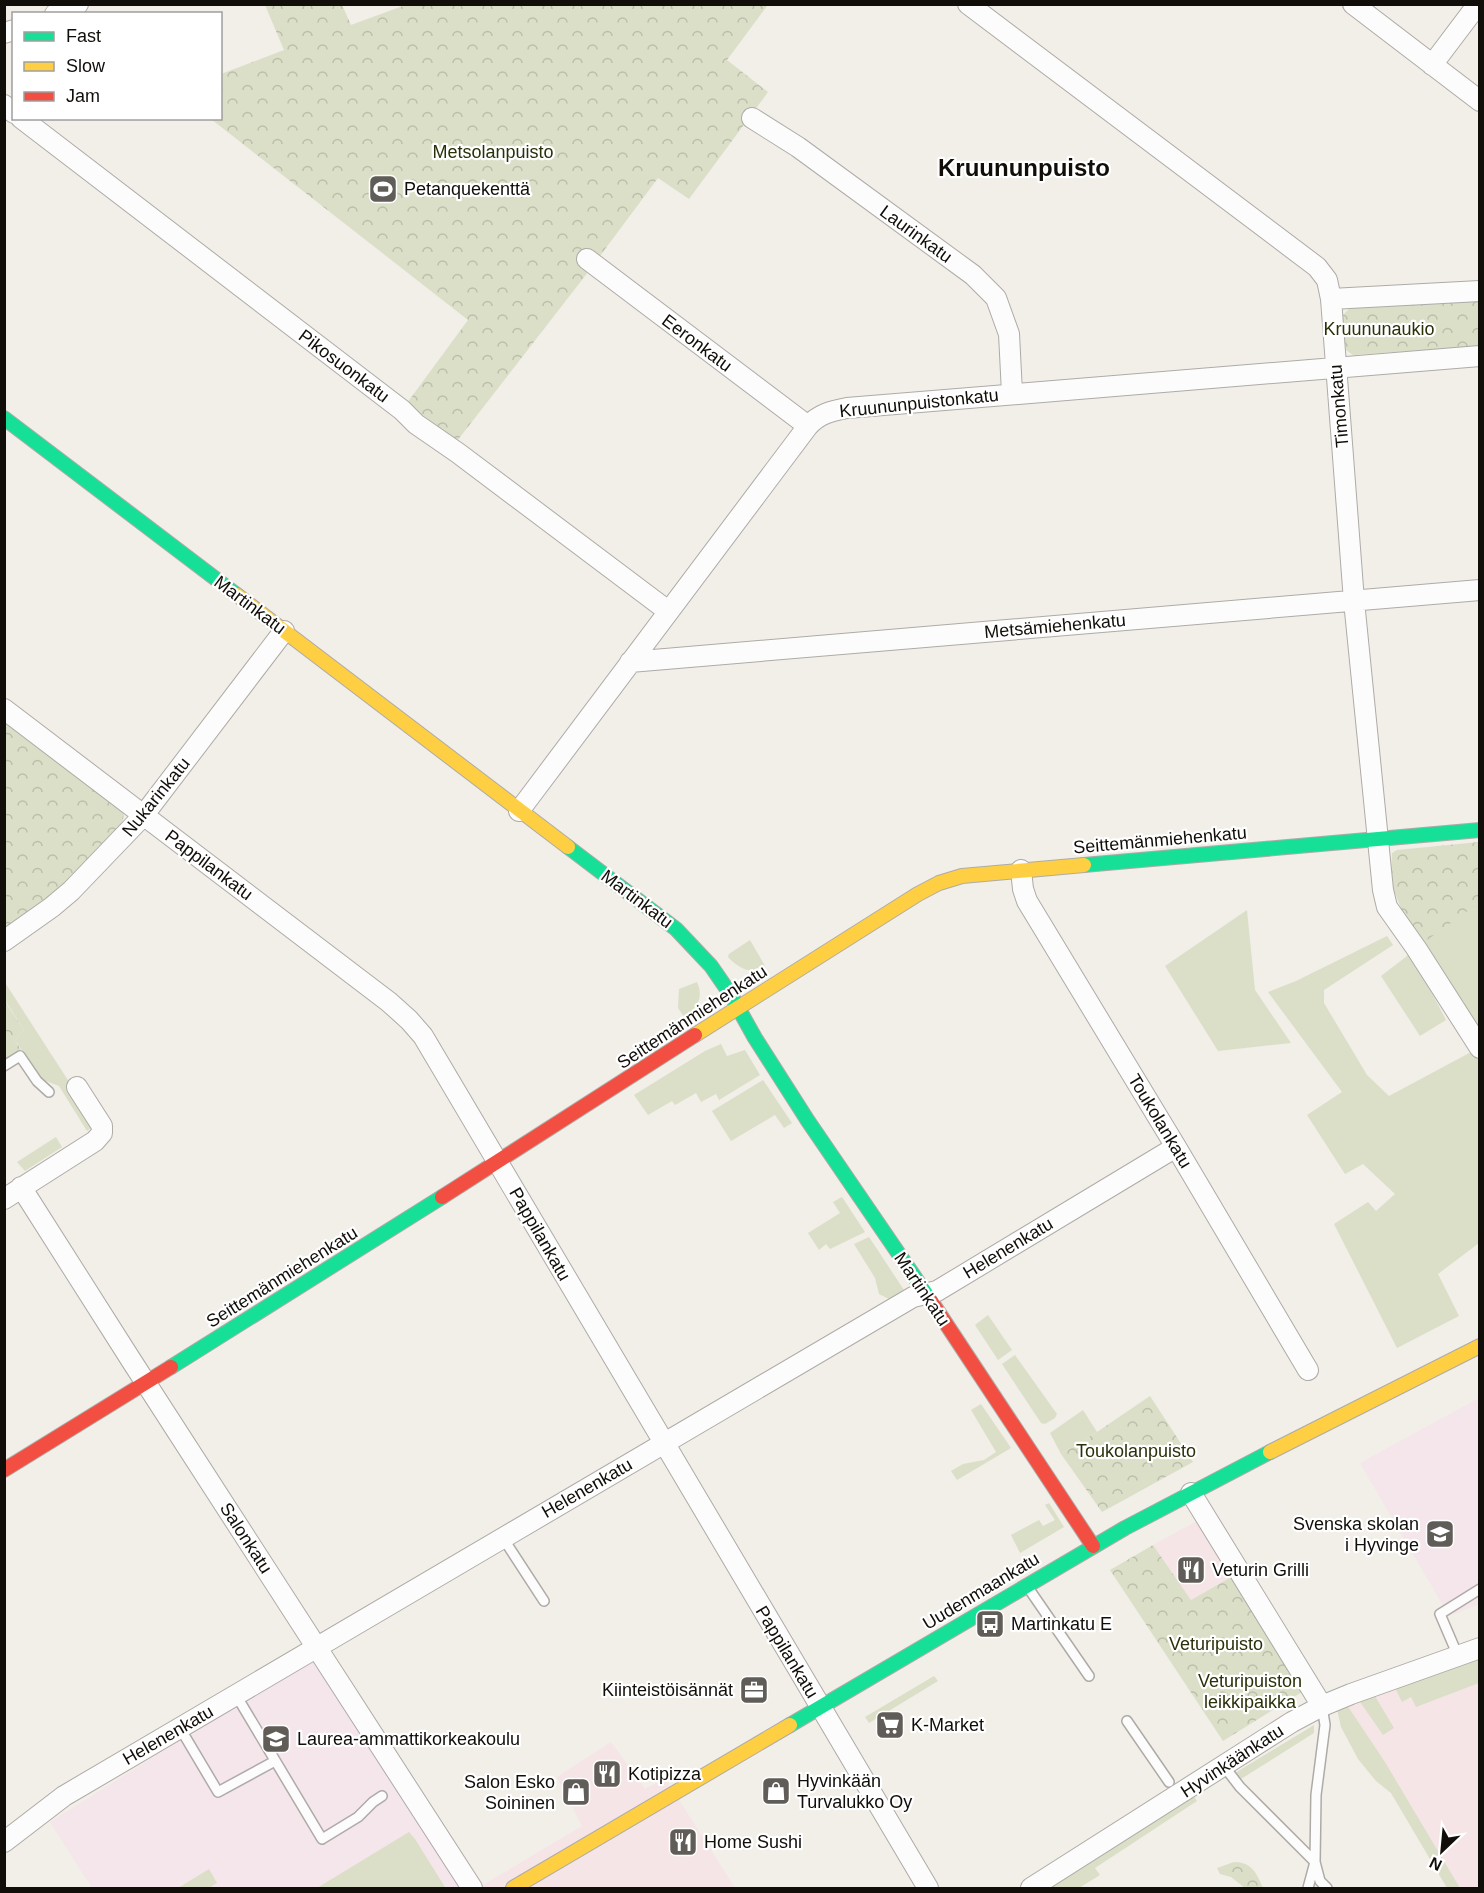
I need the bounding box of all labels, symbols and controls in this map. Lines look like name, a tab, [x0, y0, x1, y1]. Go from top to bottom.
legend	[12, 12, 222, 120]
text: Fast	[66, 26, 101, 46]
text: Slow	[66, 56, 106, 76]
text: Jam	[66, 86, 100, 106]
park label: Metsolanpuisto	[432, 142, 554, 162]
district label: Kruununpuisto	[938, 154, 1110, 181]
sports icon: Petanquekenttä	[367, 173, 399, 205]
place label: Petanquekenttä	[404, 179, 531, 199]
street label: Laurinkatu	[876, 201, 956, 267]
street label: Eeronkatu	[658, 310, 736, 376]
park label: Kruununaukio	[1323, 319, 1435, 339]
street label: Pikosuonkatu	[295, 325, 393, 407]
street label: Timonkatu	[1325, 364, 1353, 448]
street label: Kruununpuistonkatu	[838, 385, 1000, 421]
street label: Martinkatu	[210, 572, 290, 638]
street label: Metsämiehenkatu	[983, 610, 1127, 642]
street label: Nukarinkatu	[118, 753, 194, 841]
street label: Seittemänmiehenkatu	[1072, 822, 1248, 858]
street label: Pappilankatu	[161, 826, 257, 904]
street label: Martinkatu	[597, 866, 677, 932]
street label: Seittemänmiehenkatu	[614, 961, 770, 1073]
street label: Toukolankatu	[1124, 1070, 1196, 1172]
street label: Pappilankatu	[505, 1184, 575, 1284]
street label: Helenenkatu	[960, 1213, 1056, 1283]
street label: Seittemänmiehenkatu	[203, 1222, 361, 1332]
street label: Martinkatu	[890, 1249, 954, 1329]
park label: Toukolanpuisto	[1076, 1441, 1196, 1461]
street label: Helenenkatu	[538, 1454, 636, 1522]
street label: Salonkatu	[216, 1499, 276, 1577]
place label: Svenska skolan i Hyvinge	[1293, 1514, 1419, 1555]
school or university icon: Svenska skolan i Hyvinge	[1424, 1518, 1456, 1550]
street label: Uudenmaankatu	[919, 1548, 1043, 1634]
restaurant icon: Veturin Grilli	[1175, 1554, 1207, 1586]
place label: Veturin Grilli	[1212, 1560, 1309, 1580]
street label: Pappilankatu	[752, 1602, 822, 1702]
bus stop icon: Martinkatu E	[974, 1608, 1006, 1640]
place label: Martinkatu E	[1011, 1614, 1112, 1634]
park label: Veturipuisto	[1169, 1634, 1263, 1654]
park label: Veturipuiston leikkipaikka	[1198, 1671, 1302, 1712]
office icon: Kiinteistöisännät	[738, 1674, 770, 1706]
place label: Kiinteistöisännät	[602, 1680, 733, 1700]
street label: Helenenkatu	[119, 1701, 217, 1769]
supermarket icon: K-Market	[874, 1709, 906, 1741]
place label: K-Market	[911, 1715, 984, 1735]
street label: Hyvinkäänkatu	[1177, 1720, 1287, 1802]
school or university icon: Laurea-ammattikorkeakoulu	[260, 1723, 292, 1755]
place label: Laurea-ammattikorkeakoulu	[297, 1729, 520, 1749]
restaurant icon: Kotipizza	[591, 1758, 623, 1790]
place label: Kotipizza	[628, 1764, 702, 1784]
place label: Hyvinkään Turvalukko Oy	[797, 1771, 912, 1812]
place label: Salon Esko Soininen	[464, 1772, 555, 1813]
shop icon: Hyvinkään Turvalukko Oy	[760, 1775, 792, 1807]
shop icon: Salon Esko Soininen	[560, 1776, 592, 1808]
north arrow	[1412, 1821, 1472, 1881]
restaurant icon: Home Sushi	[667, 1826, 699, 1858]
place label: Home Sushi	[704, 1832, 802, 1852]
text: N	[1427, 1854, 1445, 1874]

